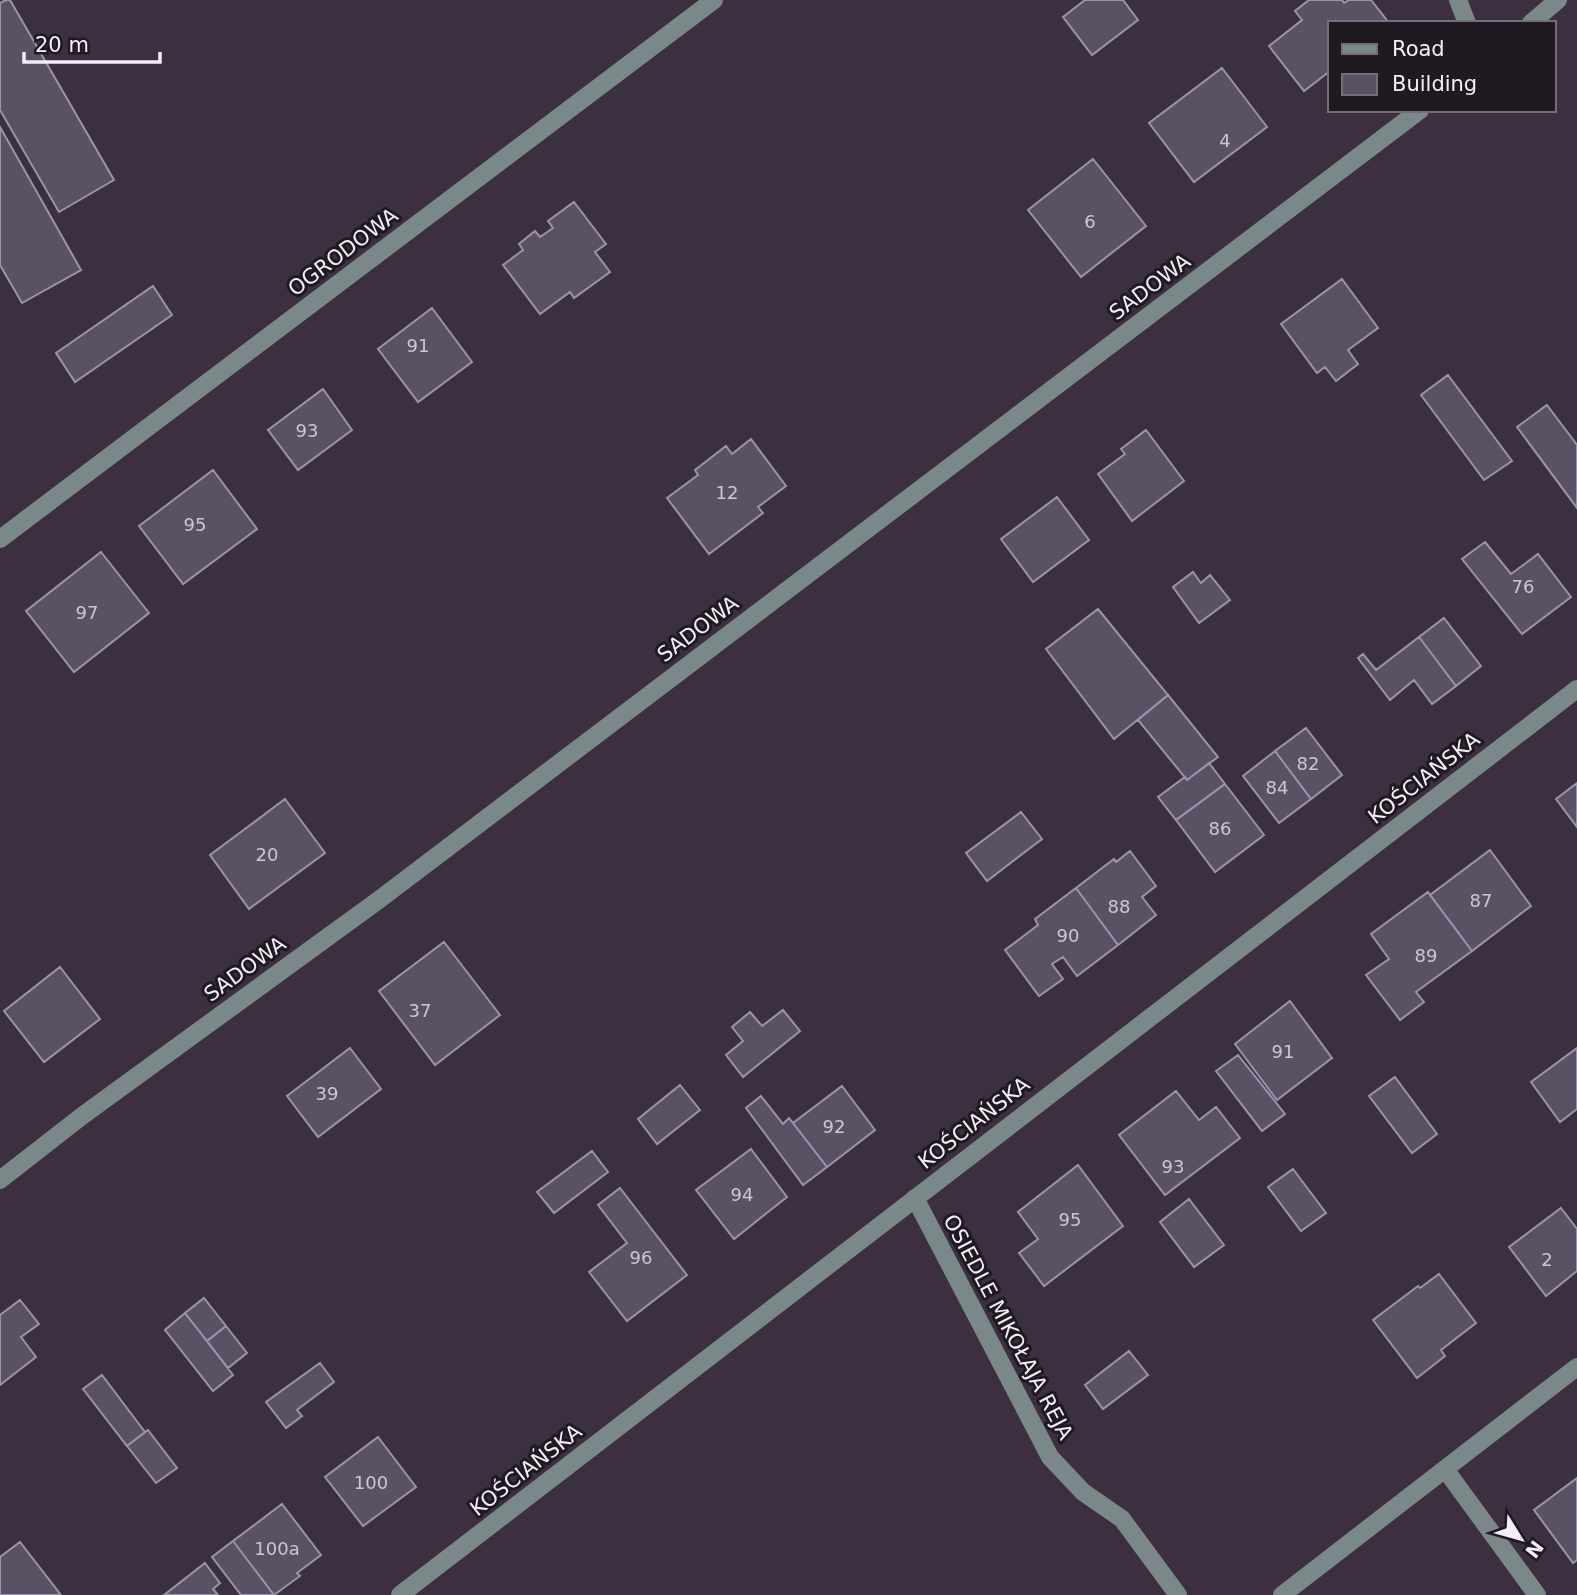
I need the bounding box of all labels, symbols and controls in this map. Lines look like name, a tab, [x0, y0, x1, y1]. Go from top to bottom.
scale bar	[24, 21, 161, 65]
legend	[1328, 21, 1556, 112]
text: 20 m	[35, 33, 89, 57]
text: Road	[1392, 37, 1445, 61]
text: Building	[1392, 72, 1477, 96]
house number: 4	[1219, 130, 1231, 151]
street label: OGRODOWA	[284, 203, 403, 301]
house number: 6	[1084, 211, 1096, 232]
street label: SADOWA	[1105, 249, 1196, 325]
house number: 91	[407, 335, 429, 356]
house number: 93	[296, 420, 318, 441]
house number: 12	[716, 482, 738, 503]
house number: 95	[184, 514, 206, 535]
house number: 76	[1512, 576, 1534, 597]
street label: SADOWA	[653, 591, 744, 667]
house number: 97	[76, 602, 98, 623]
street label: KOŚCIAŃSKA	[1363, 726, 1485, 829]
house number: 82	[1297, 753, 1319, 774]
house number: 84	[1266, 777, 1288, 798]
house number: 86	[1209, 818, 1231, 839]
house number: 20	[256, 844, 278, 865]
house number: 87	[1470, 890, 1492, 911]
house number: 88	[1108, 896, 1130, 917]
house number: 90	[1057, 925, 1079, 946]
street label: SADOWA	[200, 931, 291, 1007]
house number: 89	[1415, 945, 1437, 966]
house number: 37	[409, 1000, 431, 1021]
house number: 91	[1272, 1041, 1294, 1062]
street label: KOŚCIAŃSKA	[913, 1071, 1035, 1174]
house number: 39	[316, 1083, 338, 1104]
house number: 92	[823, 1116, 845, 1137]
house number: 93	[1162, 1156, 1184, 1177]
house number: 94	[731, 1184, 753, 1205]
house number: 95	[1059, 1209, 1081, 1230]
street label: OSIEDLE MIKOŁAJA REJA	[938, 1210, 1078, 1444]
house number: 96	[630, 1247, 652, 1268]
house number: 2	[1541, 1249, 1553, 1270]
street label: KOŚCIAŃSKA	[465, 1418, 587, 1521]
house number: 100	[354, 1472, 388, 1493]
north arrow	[1486, 1504, 1556, 1574]
text: N	[1521, 1536, 1548, 1562]
house number: 100a	[254, 1538, 300, 1559]

